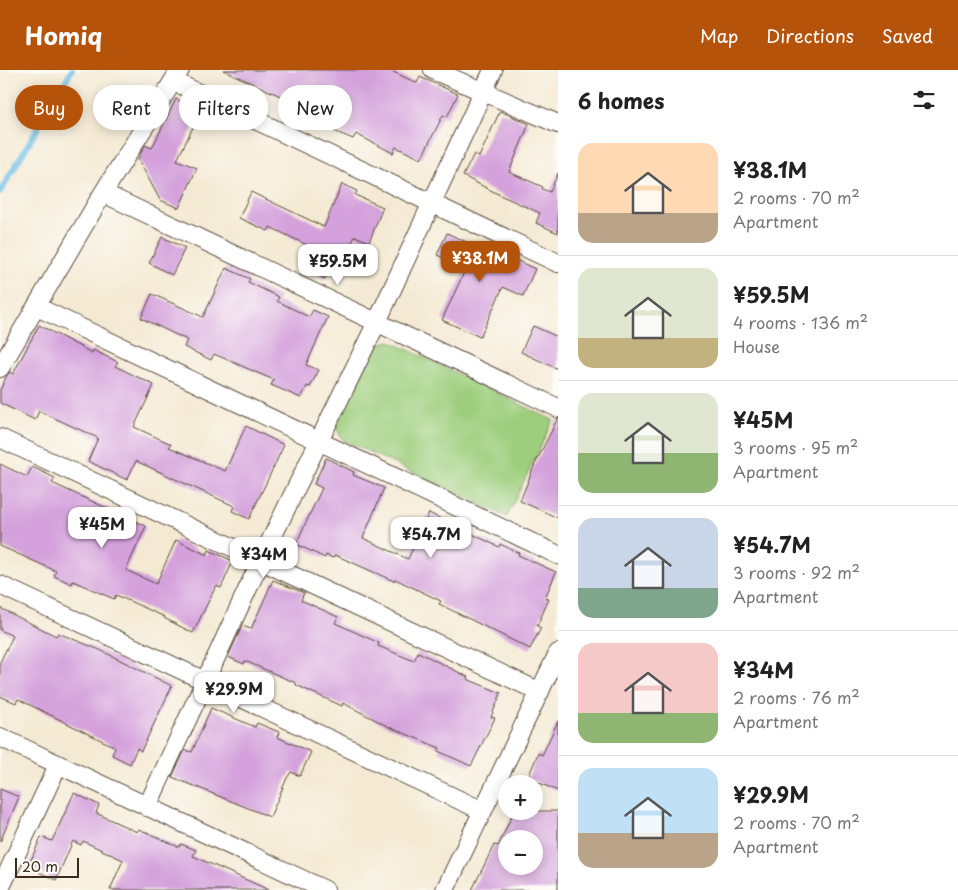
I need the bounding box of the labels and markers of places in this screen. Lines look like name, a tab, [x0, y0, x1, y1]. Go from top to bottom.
pin: ¥38.1M	[439, 240, 521, 283]
pin: ¥59.5M	[297, 244, 379, 286]
pin: ¥45M	[72, 506, 132, 549]
pin: ¥54.7M	[390, 516, 472, 559]
pin: ¥34M	[234, 536, 294, 579]
pin: ¥29.9M	[193, 672, 275, 714]

